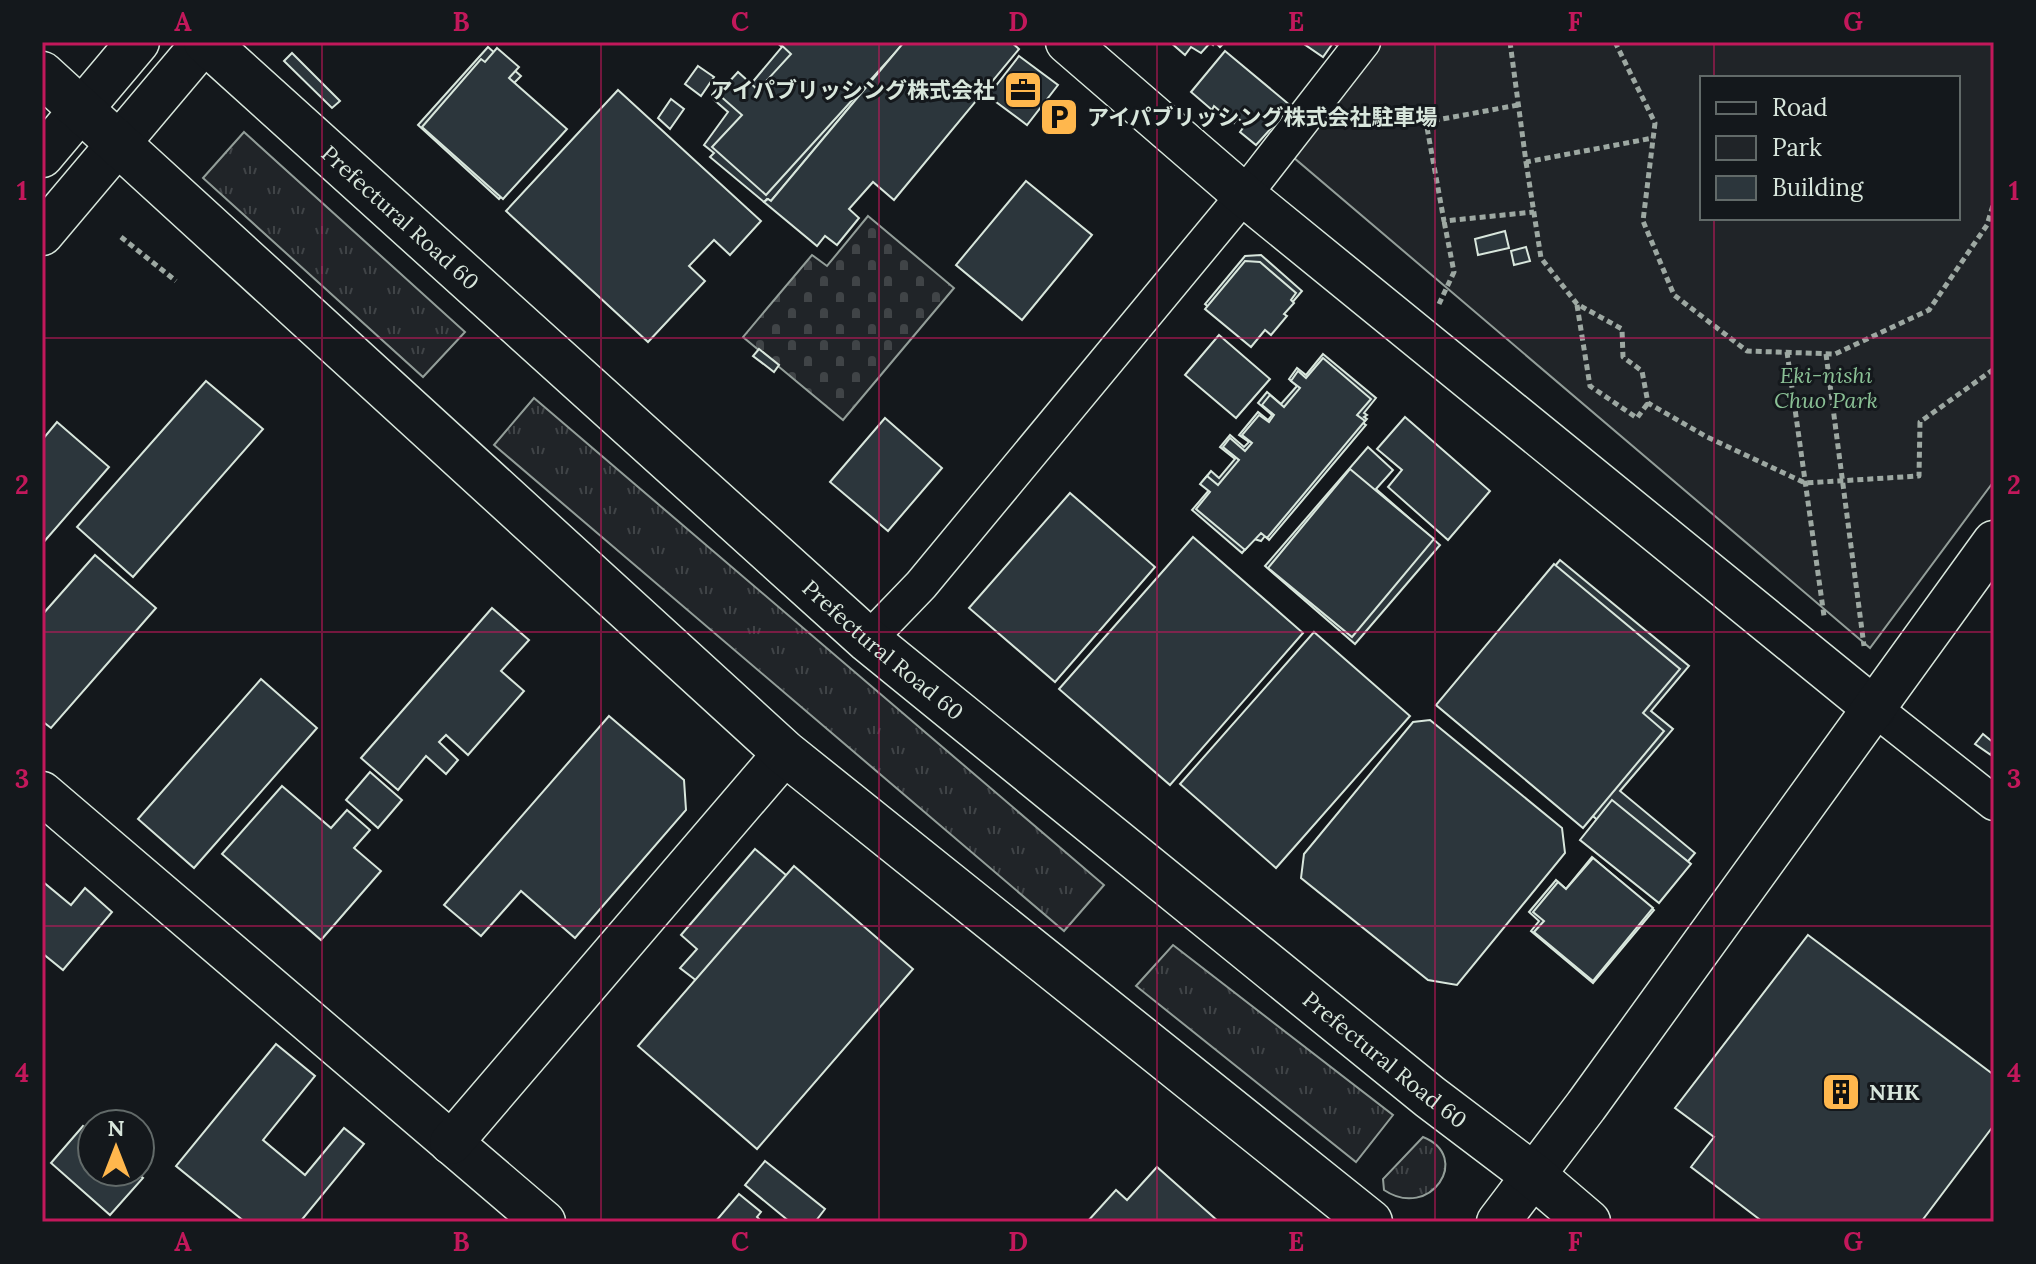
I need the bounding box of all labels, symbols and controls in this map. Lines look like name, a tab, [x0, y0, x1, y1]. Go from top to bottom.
text: A	[174, 5, 192, 38]
text: B	[452, 5, 470, 38]
text: C	[731, 5, 749, 38]
text: D	[1008, 5, 1028, 38]
text: E	[1288, 5, 1304, 38]
text: F	[1568, 5, 1583, 38]
text: G	[1843, 5, 1863, 38]
office icon: アイパブリッシング株式会社	[1002, 69, 1044, 111]
place label: アイパブリッシング株式会社	[711, 76, 995, 104]
legend	[1700, 76, 1960, 220]
text: Road	[1772, 92, 1828, 123]
parking icon: アイパブリッシング株式会社駐車場	[1038, 96, 1080, 138]
place label: アイパブリッシング株式会社駐車場	[1087, 103, 1437, 131]
text: Park	[1772, 132, 1822, 163]
street label: Prefectural Road 60	[316, 139, 485, 296]
text: Building	[1772, 172, 1864, 203]
text: 1	[17, 174, 27, 207]
text: 1	[2009, 174, 2019, 207]
park label: Eki-nishi Chuo Park	[1774, 361, 1878, 414]
text: 2	[15, 468, 29, 501]
text: 2	[2007, 468, 2021, 501]
street label: Prefectural Road 60	[797, 574, 969, 726]
text: 3	[15, 762, 29, 795]
text: 3	[2007, 762, 2021, 795]
street label: Prefectural Road 60	[1297, 985, 1473, 1134]
text: 4	[15, 1056, 29, 1089]
text: 4	[2007, 1056, 2021, 1089]
building icon: NHK	[1820, 1071, 1862, 1113]
place label: NHK	[1869, 1078, 1920, 1106]
north arrow	[76, 1108, 156, 1188]
text: N	[107, 1114, 125, 1142]
text: A	[174, 1225, 192, 1258]
text: B	[452, 1225, 470, 1258]
text: C	[731, 1225, 749, 1258]
text: D	[1008, 1225, 1028, 1258]
text: E	[1288, 1225, 1304, 1258]
text: F	[1568, 1225, 1583, 1258]
text: G	[1843, 1225, 1863, 1258]

